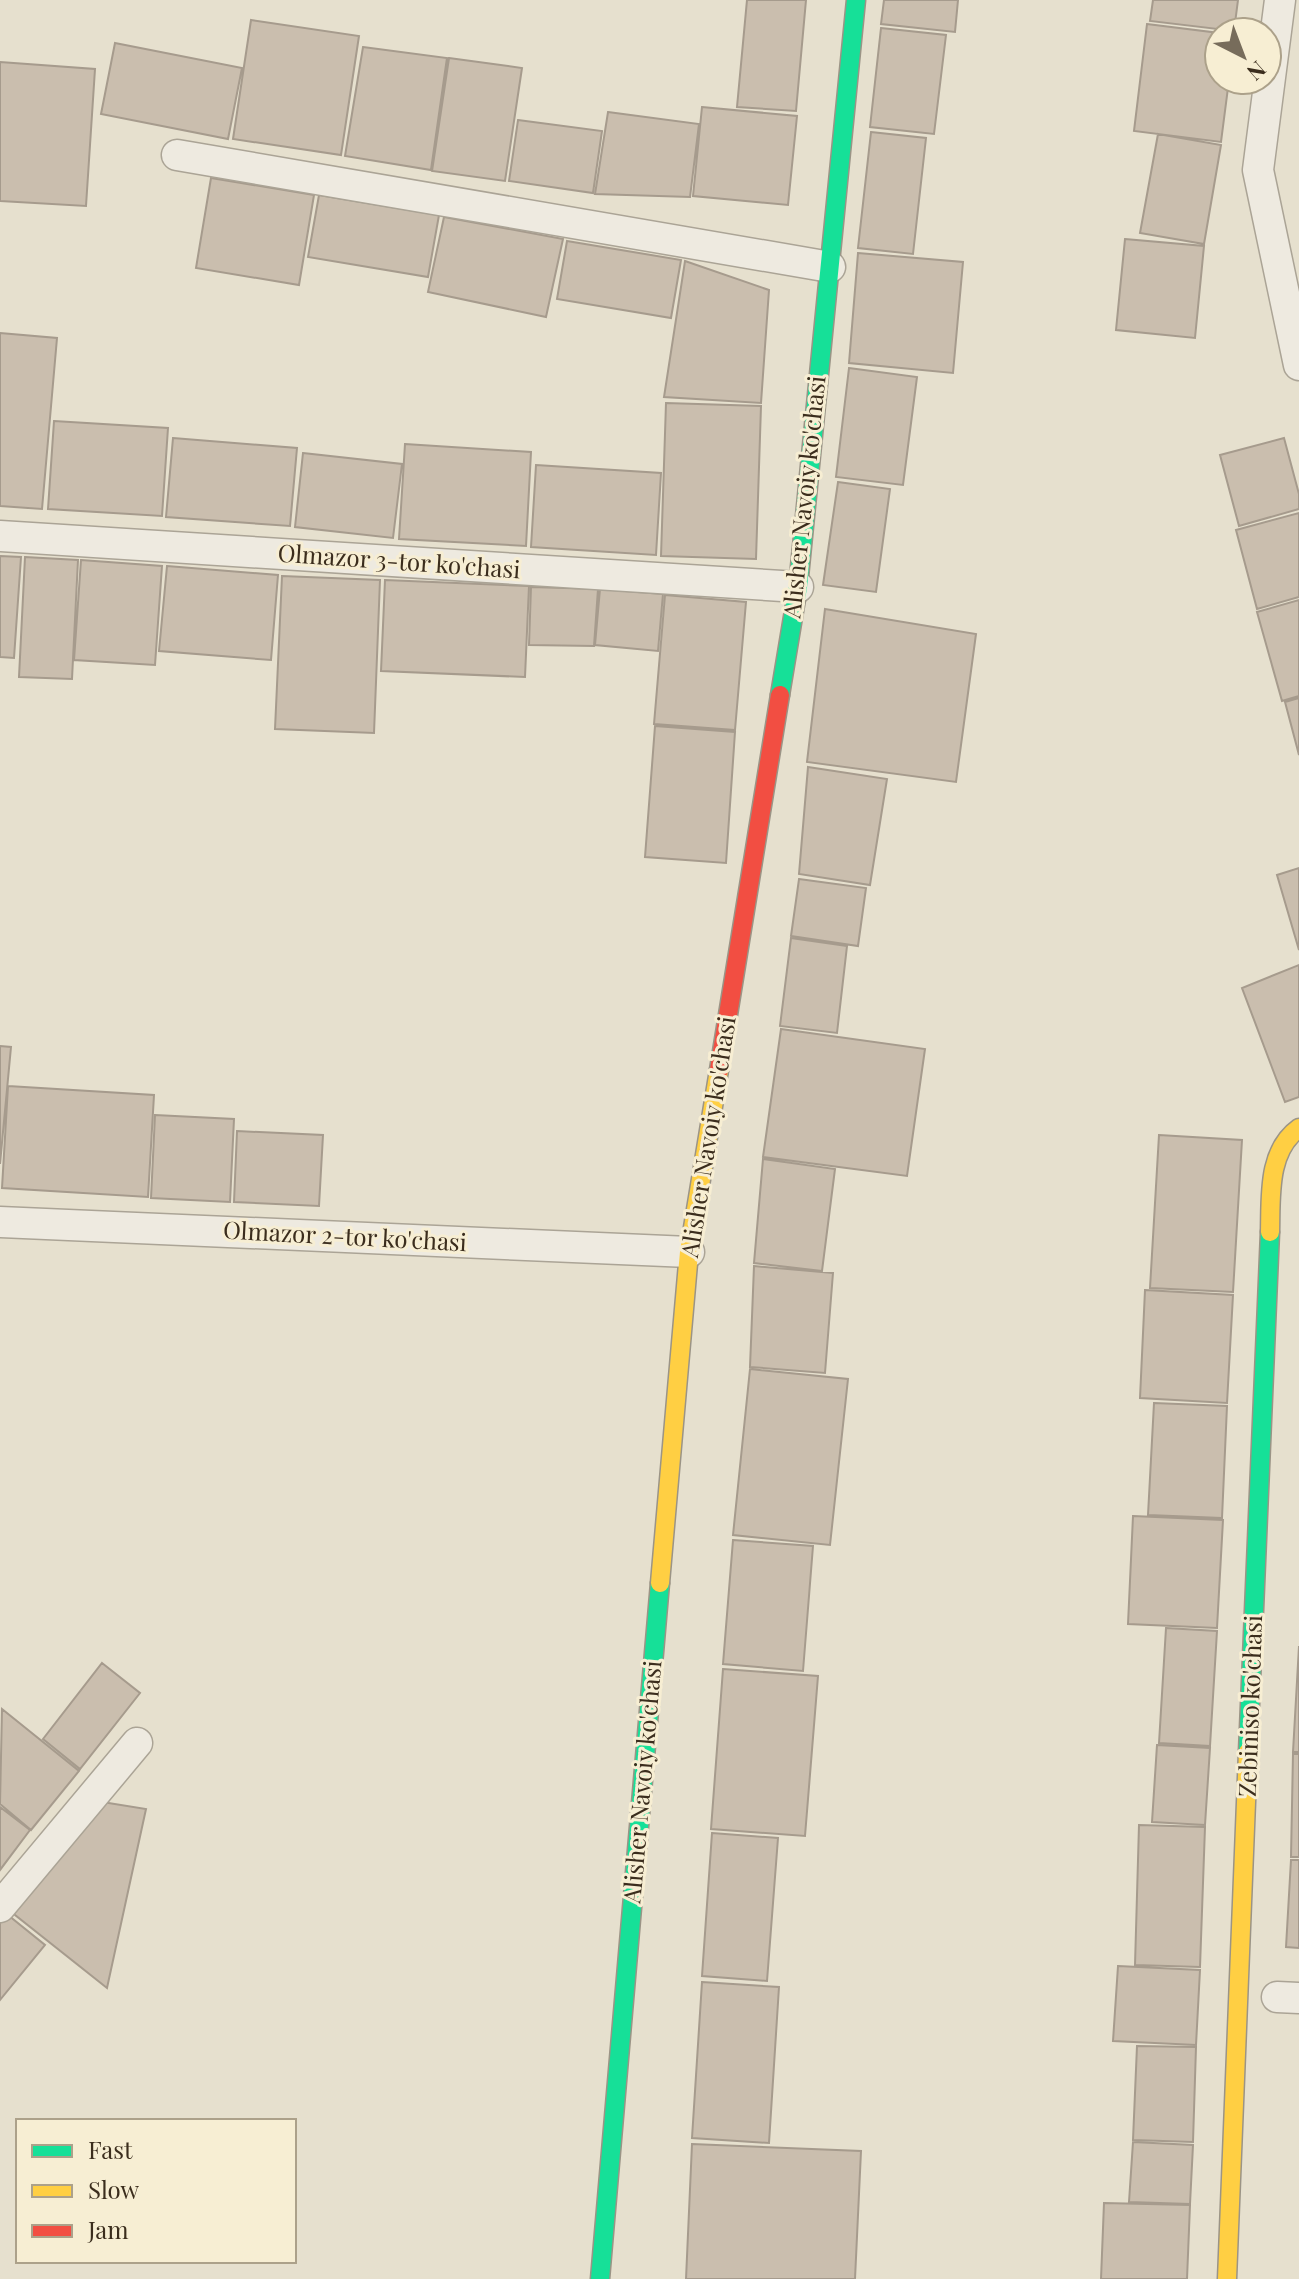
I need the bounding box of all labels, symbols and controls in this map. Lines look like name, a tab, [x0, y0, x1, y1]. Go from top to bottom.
north arrow	[1203, 16, 1283, 96]
text: N	[1241, 55, 1273, 88]
street label: Alisher Navoiy ko'chasi	[774, 374, 832, 621]
street label: Olmazor 3-tor ko'chasi	[277, 536, 522, 584]
street label: Alisher Navoiy ko'chasi	[672, 1014, 742, 1261]
street label: Olmazor 2-tor ko'chasi	[223, 1213, 468, 1257]
street label: Zebiniso ko'chasi	[1230, 1614, 1268, 1798]
street label: Alisher Navoiy ko'chasi	[614, 1659, 668, 1906]
legend	[16, 2119, 296, 2263]
text: Fast	[88, 2133, 133, 2165]
text: Slow	[88, 2173, 140, 2205]
text: Jam	[87, 2213, 129, 2245]

